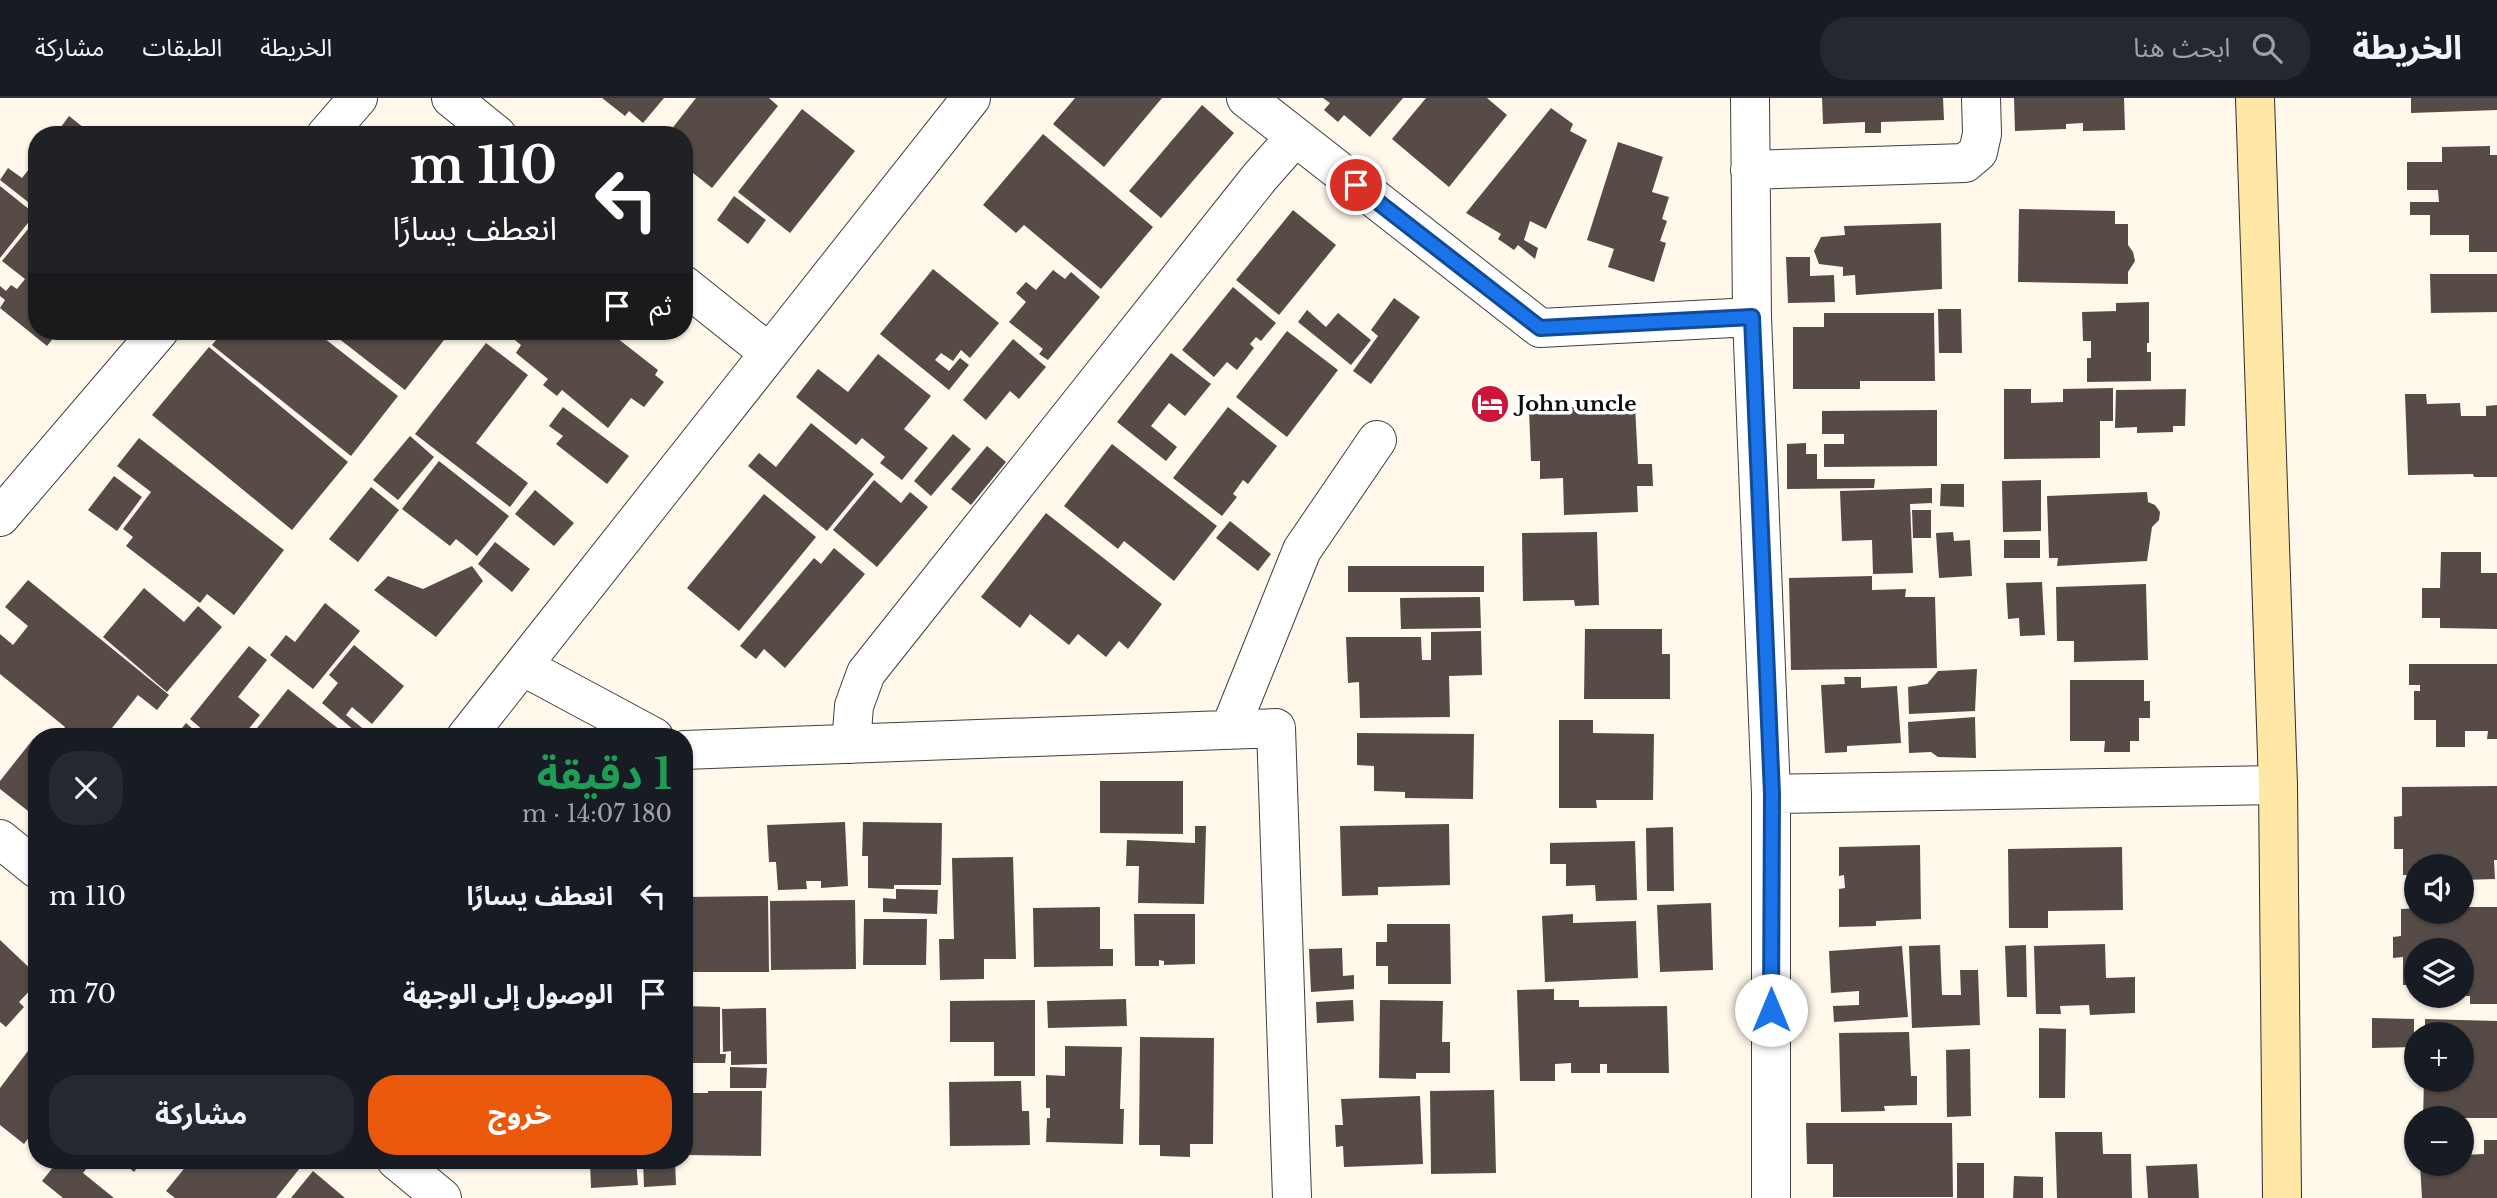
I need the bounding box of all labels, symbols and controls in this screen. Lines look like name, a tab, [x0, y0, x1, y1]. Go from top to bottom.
search box	[1820, 17, 2310, 80]
text: الخريطة	[2352, 27, 2462, 68]
icon: search	[2248, 29, 2286, 67]
text: ابحث هنا	[2133, 32, 2230, 64]
text: مشاركة	[35, 33, 104, 62]
text: الطبقات	[142, 33, 222, 62]
text: الخريطة	[260, 33, 332, 62]
text: 110 m	[410, 135, 557, 196]
icon: left	[581, 154, 672, 245]
pin	[1326, 155, 1386, 215]
icon: arrive	[1337, 166, 1375, 204]
text: انعطف يسارًا	[392, 209, 557, 249]
icon: arrive	[598, 287, 636, 325]
text: ثم	[650, 290, 672, 322]
hotel icon: John uncle	[1469, 383, 1511, 425]
place label: John uncle	[1513, 391, 1637, 417]
text: 1 دقيقة	[537, 748, 672, 800]
button: close	[49, 751, 123, 825]
text: 180 m · 14:07	[522, 800, 672, 828]
map controls	[2404, 854, 2474, 1176]
button: sound	[2404, 854, 2474, 924]
icon: left	[634, 877, 672, 915]
text: 110 m	[49, 880, 126, 912]
text: انعطف يسارًا	[466, 880, 613, 912]
button: layers	[2404, 938, 2474, 1008]
position arrow	[1734, 973, 1808, 1047]
icon: arrive	[634, 975, 672, 1013]
text: 70 m	[49, 978, 116, 1010]
text: الوصول إلى الوجهة	[403, 978, 613, 1010]
button: +	[2404, 1022, 2474, 1092]
button: مشاركة	[49, 1075, 354, 1155]
button: خروج	[368, 1075, 672, 1155]
button: −	[2404, 1106, 2474, 1176]

